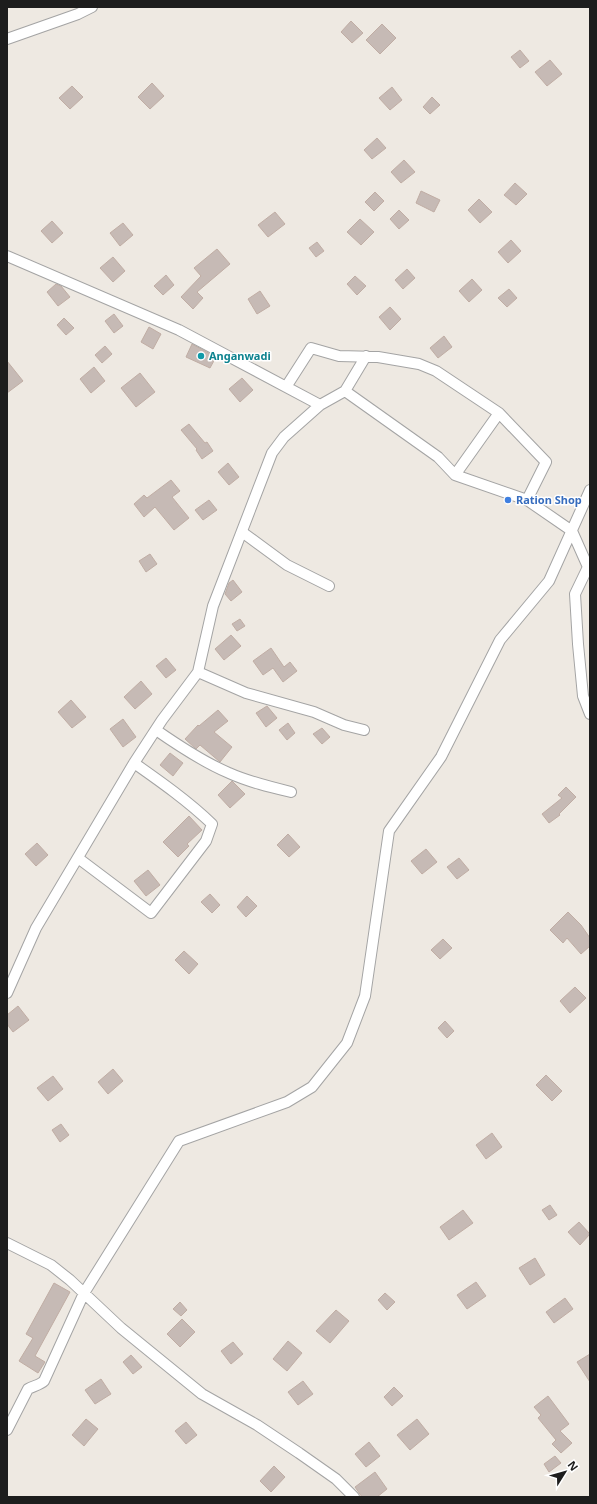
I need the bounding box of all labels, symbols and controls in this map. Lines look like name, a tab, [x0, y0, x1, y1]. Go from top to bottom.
place label: Anganwadi	[209, 348, 271, 363]
marker: Anganwadi	[196, 351, 206, 361]
place label: Ration Shop	[516, 492, 582, 507]
marker: Ration Shop	[503, 495, 513, 505]
north arrow	[545, 1452, 585, 1492]
text: N	[565, 1458, 582, 1474]

